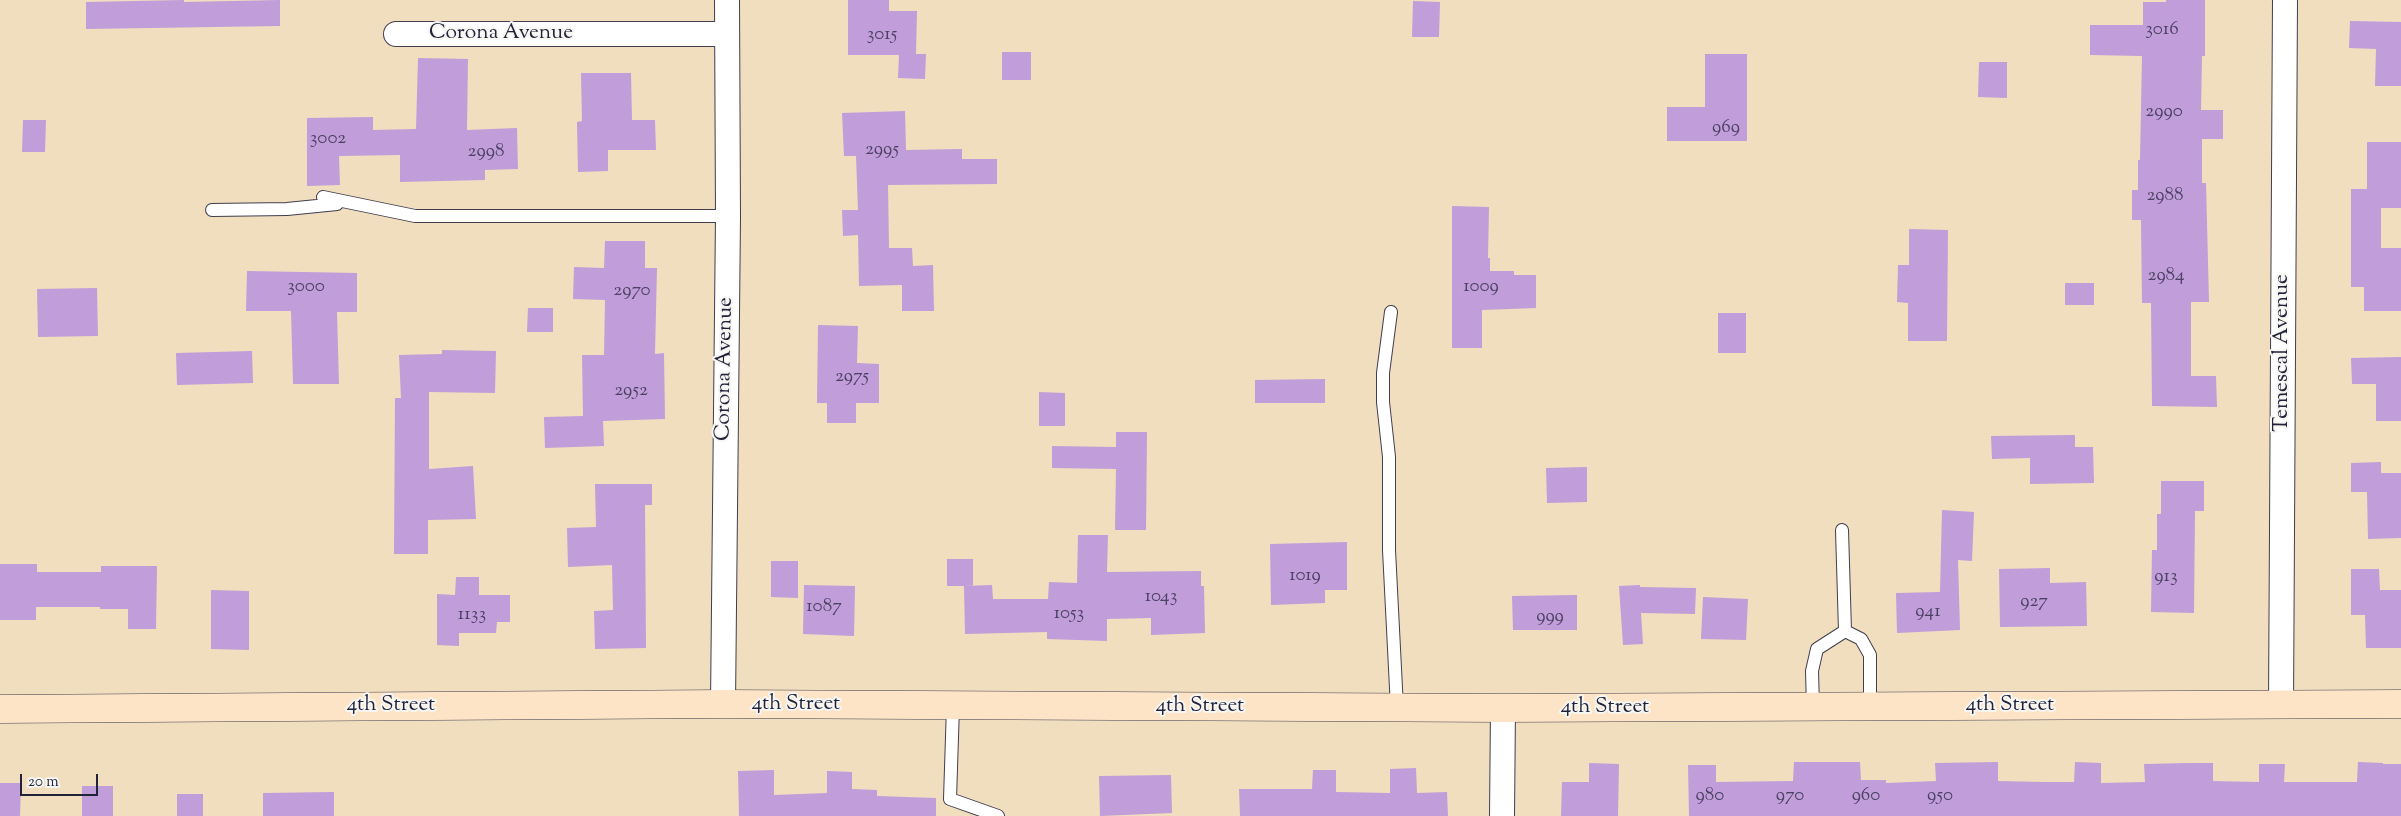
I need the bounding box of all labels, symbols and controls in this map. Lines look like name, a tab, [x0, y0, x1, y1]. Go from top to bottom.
house number: 3016	[2145, 20, 2179, 42]
street label: Corona Avenue	[429, 21, 573, 47]
house number: 3015	[867, 25, 897, 47]
house number: 2990	[2145, 102, 2183, 124]
house number: 969	[1712, 118, 1740, 140]
house number: 3002	[310, 129, 346, 151]
house number: 2995	[865, 140, 899, 162]
house number: 2998	[468, 142, 504, 164]
house number: 2988	[2146, 186, 2184, 208]
house number: 2984	[2147, 266, 2185, 288]
street label: Temescal Avenue	[2270, 274, 2296, 432]
house number: 3000	[287, 277, 325, 299]
house number: 1009	[1463, 277, 1499, 299]
house number: 2970	[613, 281, 651, 303]
street label: Corona Avenue	[712, 297, 740, 441]
house number: 2975	[835, 367, 869, 389]
house number: 2952	[614, 381, 648, 403]
house number: 1019	[1289, 566, 1321, 588]
house number: 913	[2154, 567, 2178, 589]
house number: 1043	[1145, 587, 1177, 609]
house number: 927	[2020, 592, 2048, 614]
house number: 1087	[806, 597, 842, 619]
house number: 941	[1915, 602, 1941, 624]
house number: 1053	[1054, 604, 1084, 626]
house number: 1133	[458, 605, 486, 627]
house number: 999	[1536, 607, 1564, 629]
street label: 4th Street	[752, 692, 840, 718]
street label: 4th Street	[347, 693, 435, 719]
street label: 4th Street	[1966, 693, 2054, 719]
street label: 4th Street	[1156, 694, 1244, 720]
street label: 4th Street	[1561, 695, 1649, 721]
scale bar	[22, 764, 100, 796]
text: 20 m	[28, 772, 59, 793]
house number: 980	[1696, 786, 1724, 808]
house number: 970	[1776, 786, 1804, 808]
house number: 960	[1852, 786, 1880, 808]
house number: 950	[1927, 786, 1953, 808]

